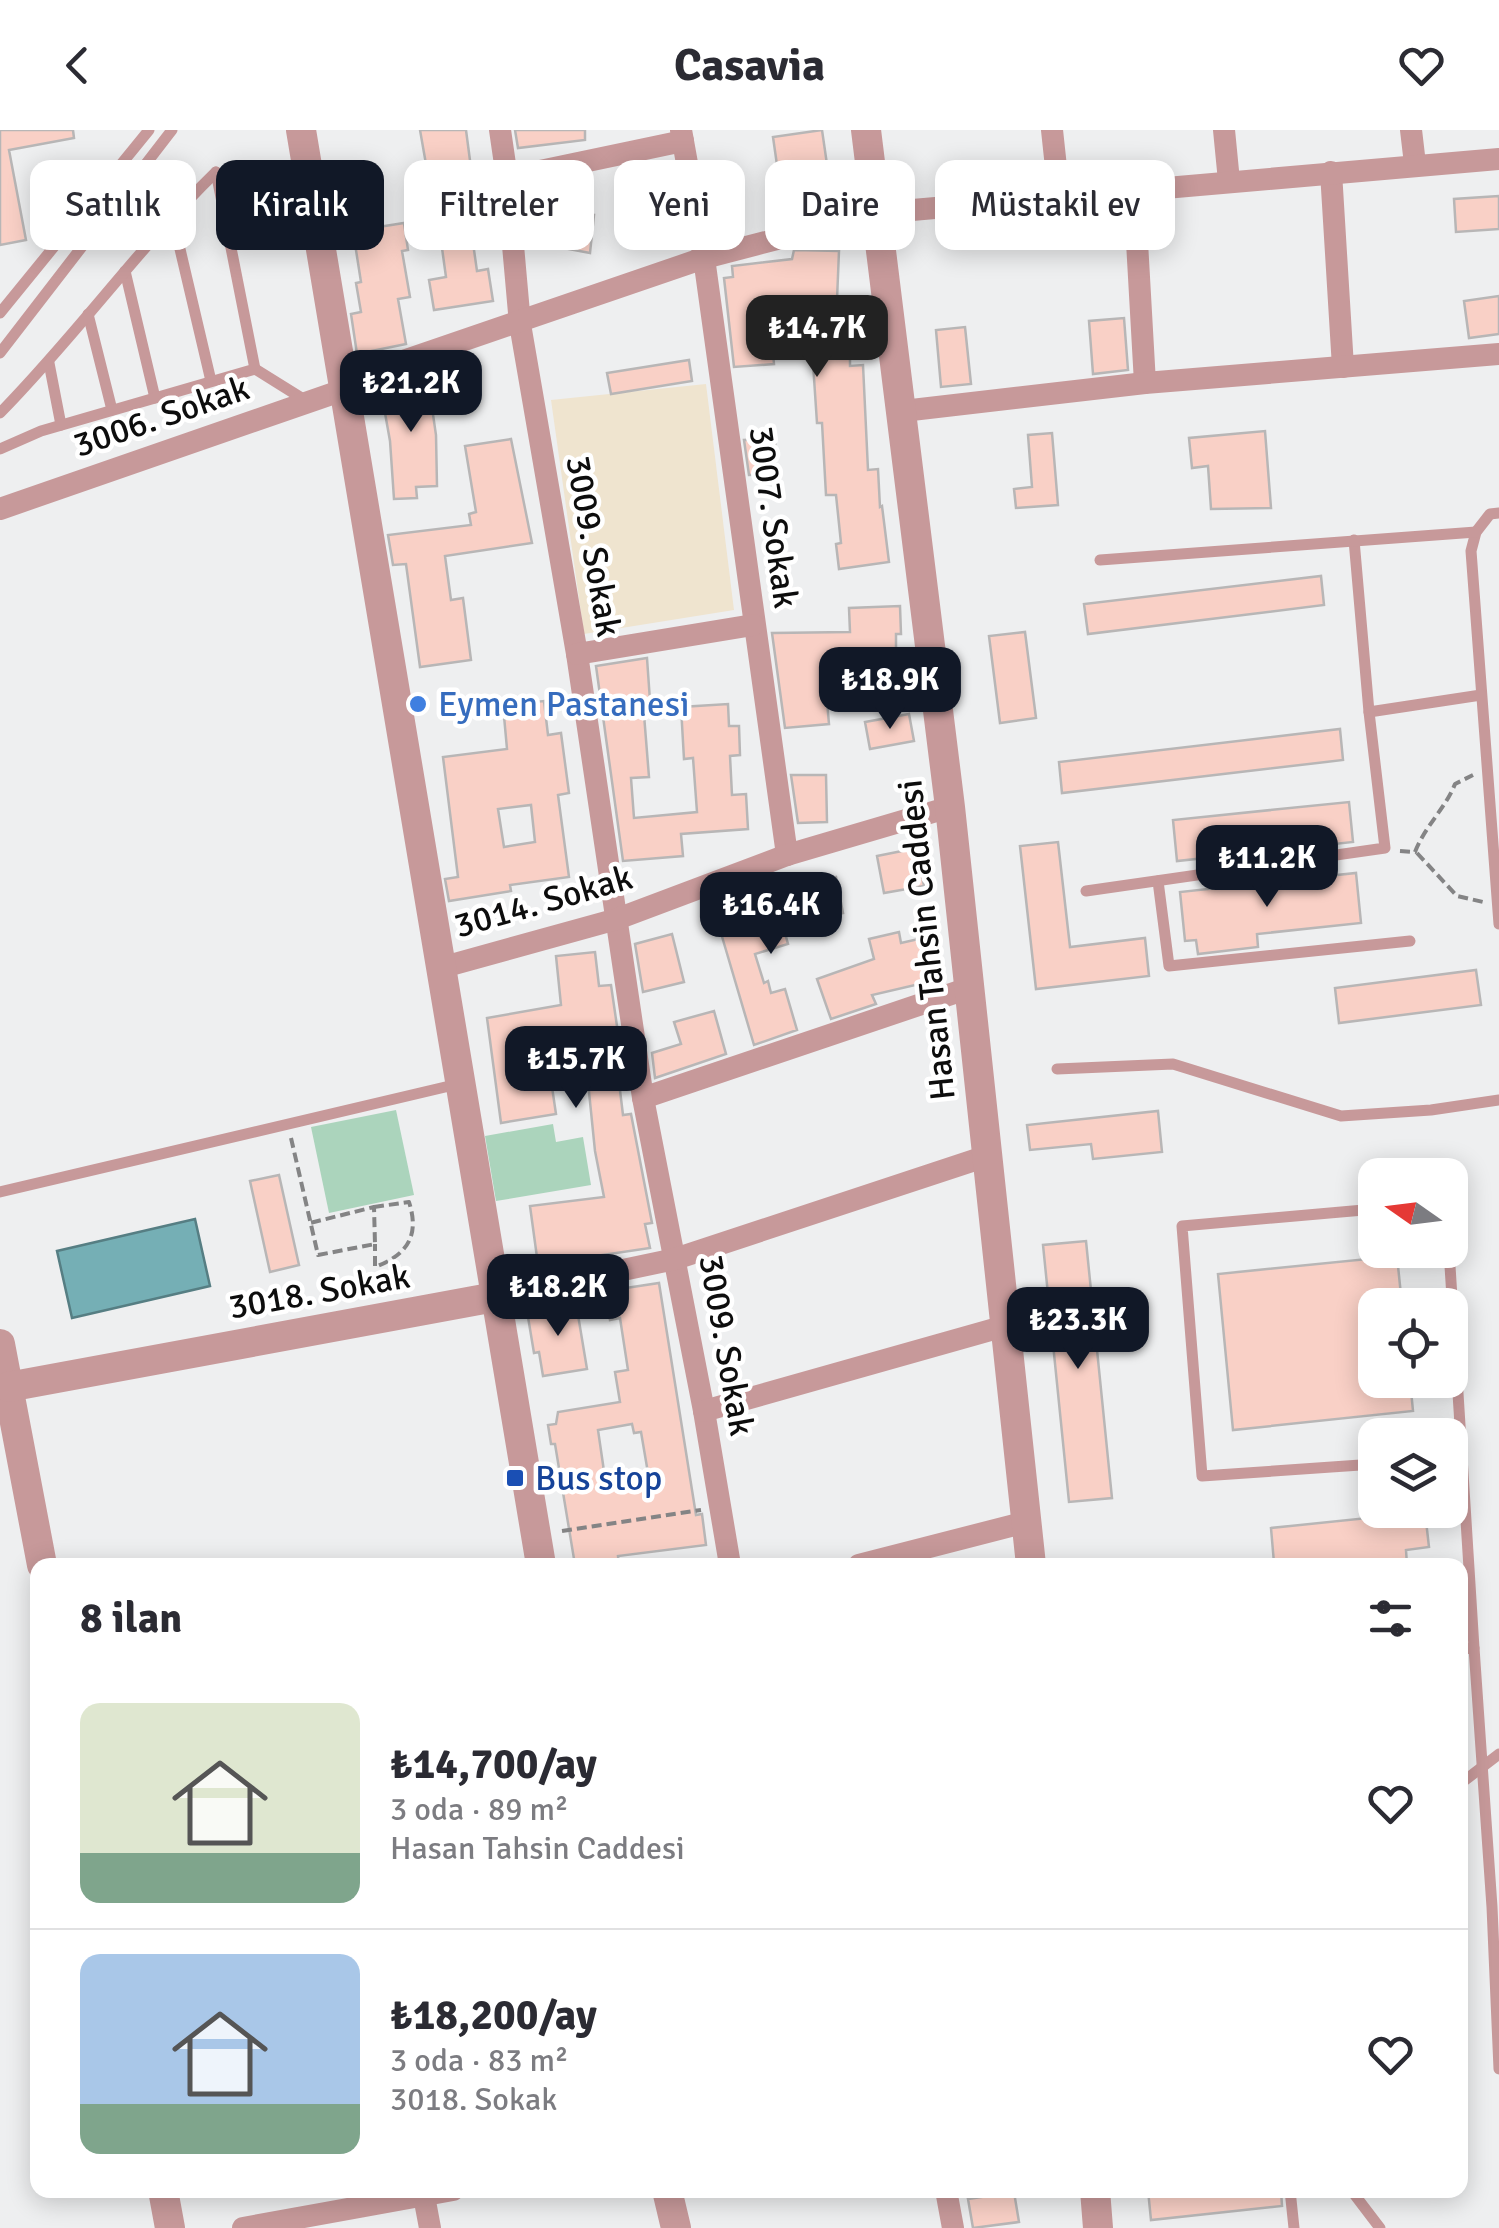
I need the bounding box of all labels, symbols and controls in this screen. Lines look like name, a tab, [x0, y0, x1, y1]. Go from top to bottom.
icon: back	[50, 38, 105, 93]
text: Casavia	[674, 38, 825, 93]
icon: heart	[1394, 38, 1449, 93]
chip: Satılık	[30, 160, 196, 250]
chip: Kiralık	[216, 160, 384, 250]
chip: Filtreler	[404, 160, 594, 250]
chip: Yeni	[614, 160, 745, 250]
chip: Daire	[765, 160, 915, 250]
chip: Müstakil ev	[935, 160, 1175, 250]
pin: ₺14.7K	[736, 295, 898, 380]
text: ₺14.7K	[768, 308, 866, 347]
pin: ₺21.2K	[330, 350, 492, 435]
text: ₺21.2K	[362, 363, 460, 402]
street label: 3006. Sokak	[68, 366, 255, 467]
street label: 3007. Sokak	[739, 423, 808, 611]
street label: 3009. Sokak	[556, 452, 631, 640]
pin: ₺18.9K	[809, 647, 971, 732]
text: ₺18.9K	[841, 660, 939, 699]
place label: Eymen Pastanesi	[438, 683, 690, 726]
marker: Eymen Pastanesi	[407, 693, 429, 715]
street label: Hasan Tahsin Caddesi	[888, 777, 965, 1102]
pin: ₺11.2K	[1186, 825, 1348, 910]
text: ₺11.2K	[1218, 838, 1316, 877]
street label: 3014. Sokak	[449, 856, 637, 947]
pin: ₺16.4K	[690, 872, 852, 957]
text: ₺16.4K	[722, 885, 820, 924]
pin: ₺15.7K	[495, 1026, 657, 1111]
text: ₺15.7K	[527, 1039, 625, 1078]
north arrow	[1358, 1158, 1468, 1268]
map controls	[1358, 1158, 1468, 1528]
street label: 3009. Sokak	[689, 1251, 764, 1439]
street label: 3018. Sokak	[225, 1254, 413, 1329]
pin: ₺18.2K	[477, 1254, 639, 1339]
text: ₺18.2K	[509, 1267, 607, 1306]
pin: ₺23.3K	[997, 1287, 1159, 1372]
button: locate	[1358, 1288, 1468, 1398]
text: ₺23.3K	[1029, 1300, 1127, 1339]
button: layers	[1358, 1418, 1468, 1528]
place label: Bus stop	[535, 1457, 662, 1500]
marker: Bus stop	[504, 1467, 526, 1489]
icon: filters	[1363, 1591, 1418, 1646]
text: 8 ilan	[80, 1593, 182, 1644]
text: ₺14,700/ay	[390, 1739, 597, 1790]
icon: home	[160, 1743, 280, 1863]
icon: heart	[1363, 1776, 1418, 1831]
text: 3 oda · 89 m²	[390, 1790, 569, 1829]
text: Hasan Tahsin Caddesi	[390, 1829, 685, 1868]
text: ₺18,200/ay	[390, 1990, 597, 2041]
icon: home	[160, 1994, 280, 2114]
icon: heart	[1363, 2027, 1418, 2082]
text: 3 oda · 83 m²	[390, 2041, 569, 2080]
text: 3018. Sokak	[390, 2080, 557, 2119]

